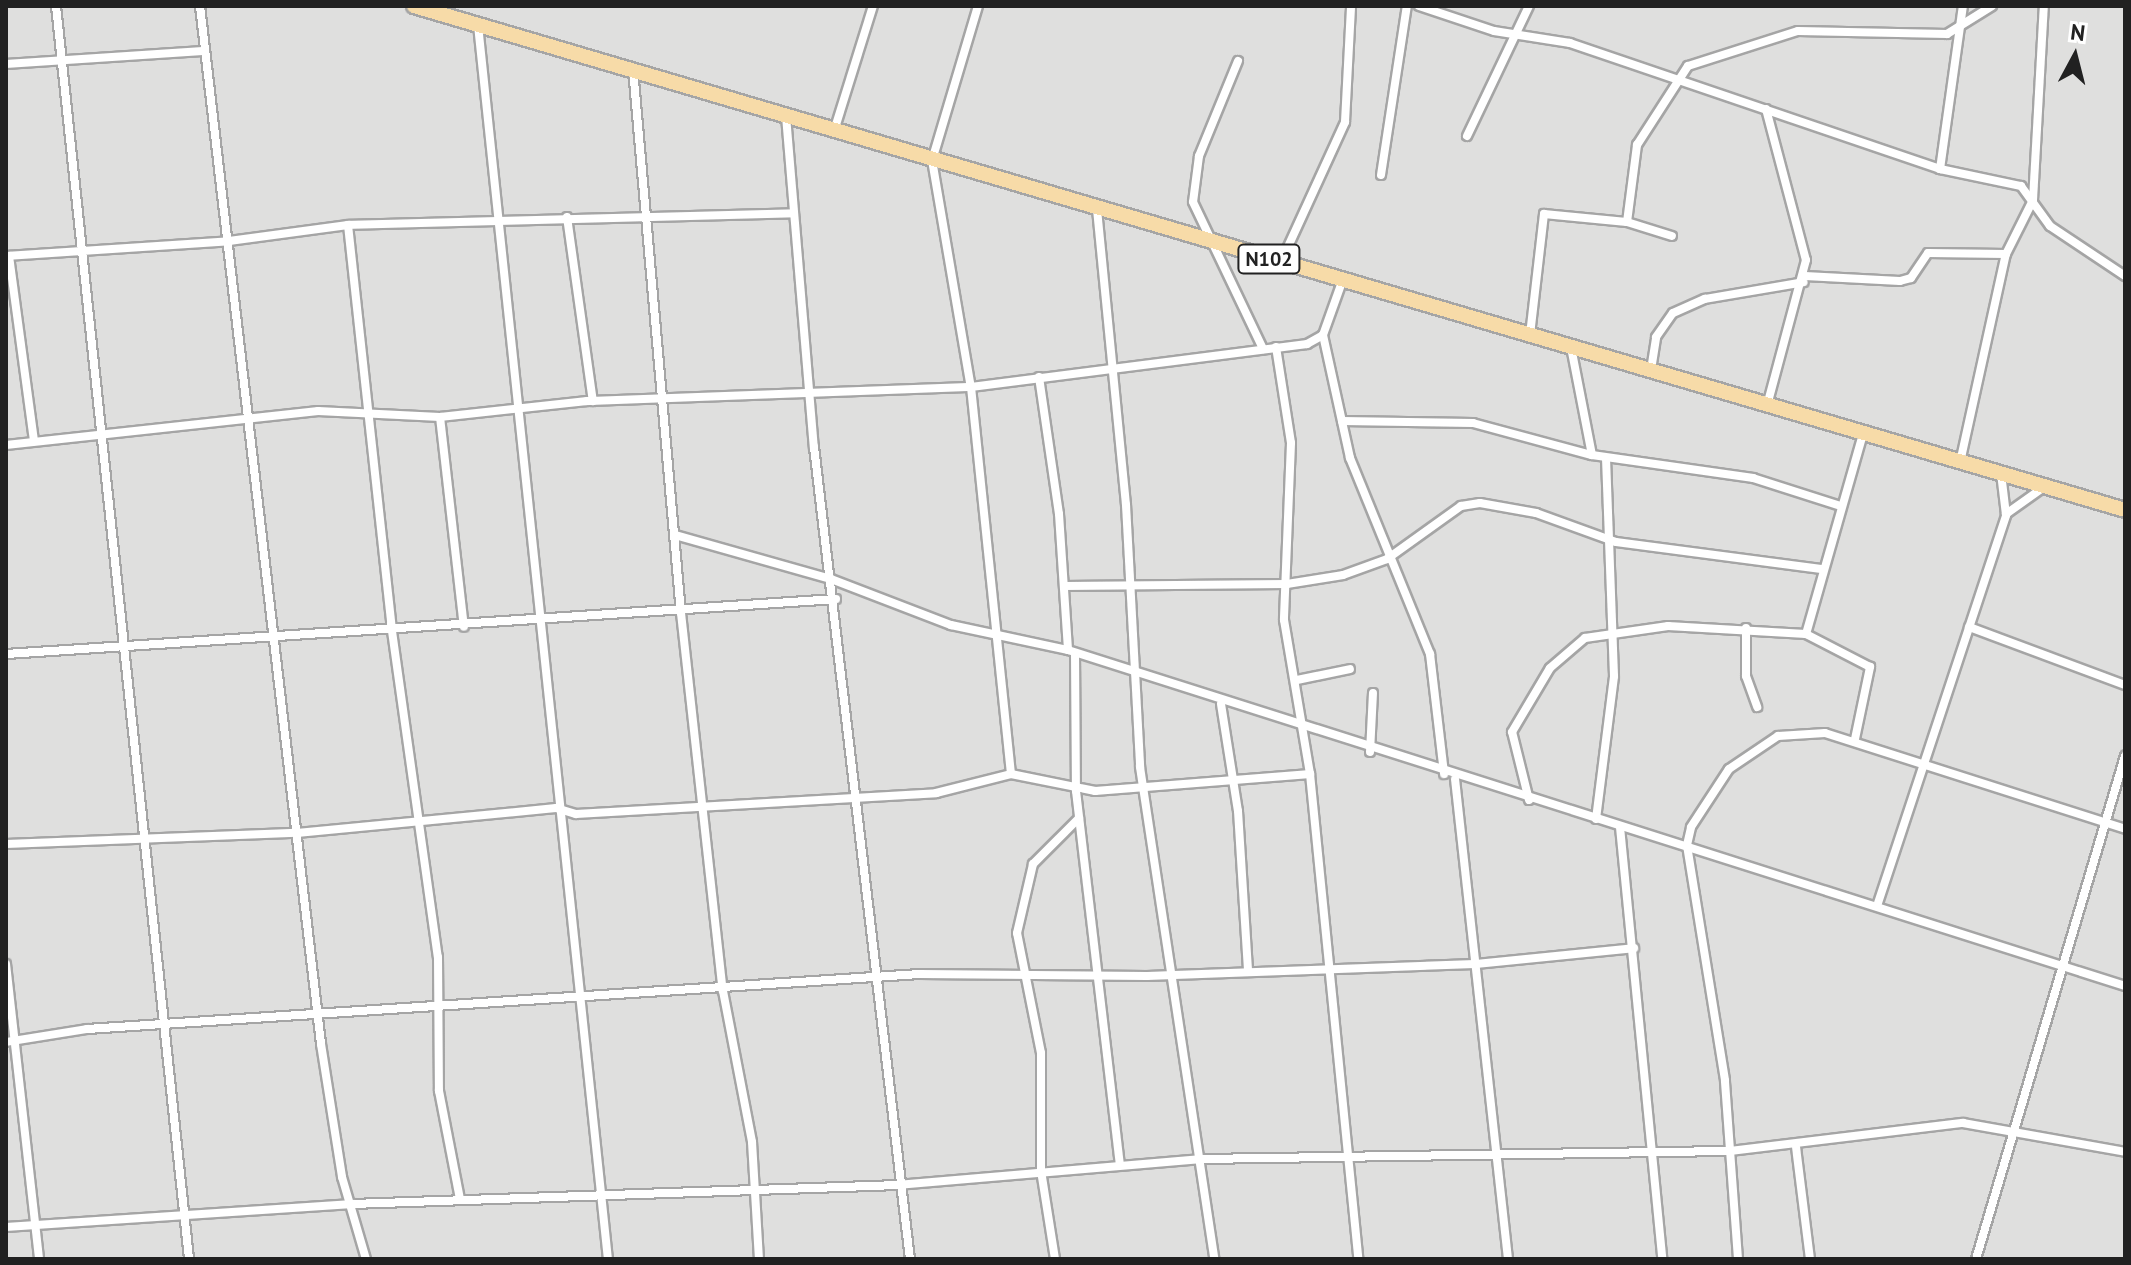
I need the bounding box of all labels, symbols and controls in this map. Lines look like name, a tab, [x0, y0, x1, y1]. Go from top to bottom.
north arrow	[2035, 16, 2115, 96]
text: N	[2069, 17, 2087, 47]
road number: N102	[1237, 243, 1301, 275]

